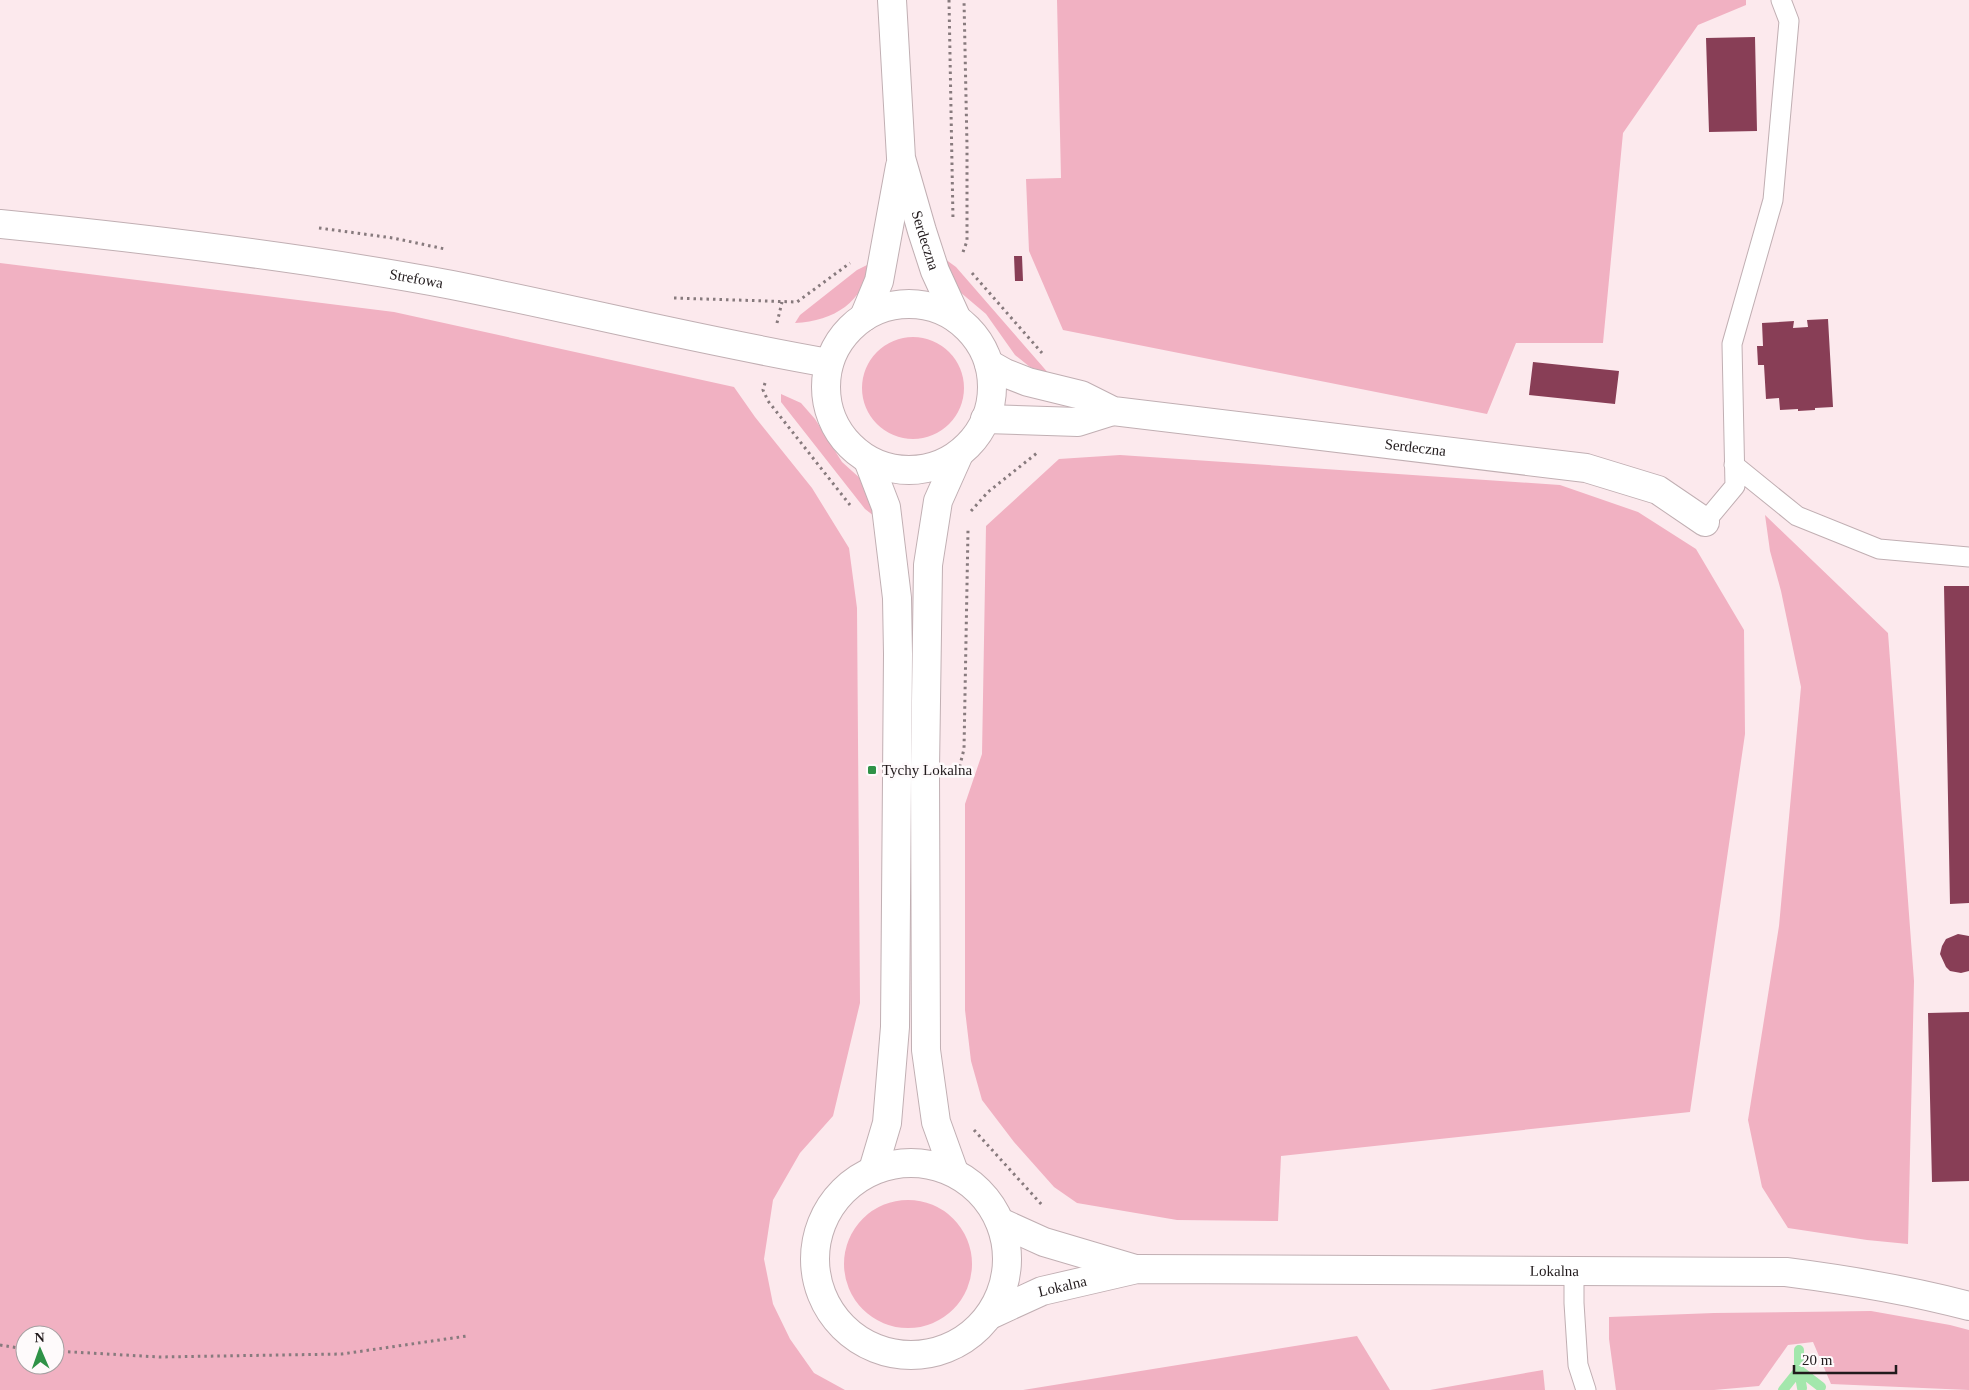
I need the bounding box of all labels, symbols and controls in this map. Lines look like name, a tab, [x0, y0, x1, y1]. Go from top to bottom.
street label: Serdeczna	[908, 209, 942, 272]
street label: Strefowa	[388, 266, 445, 291]
street label: Serdeczna	[1384, 436, 1447, 459]
place label: Tychy Lokalna	[882, 762, 973, 778]
marker: Tychy Lokalna	[866, 764, 878, 776]
street label: Lokalna	[1530, 1263, 1579, 1279]
street label: Lokalna	[1037, 1273, 1089, 1300]
north arrow	[15, 1325, 65, 1375]
text: N	[34, 1330, 45, 1345]
scale bar	[1794, 1342, 1896, 1374]
text: 20 m	[1802, 1352, 1833, 1368]

